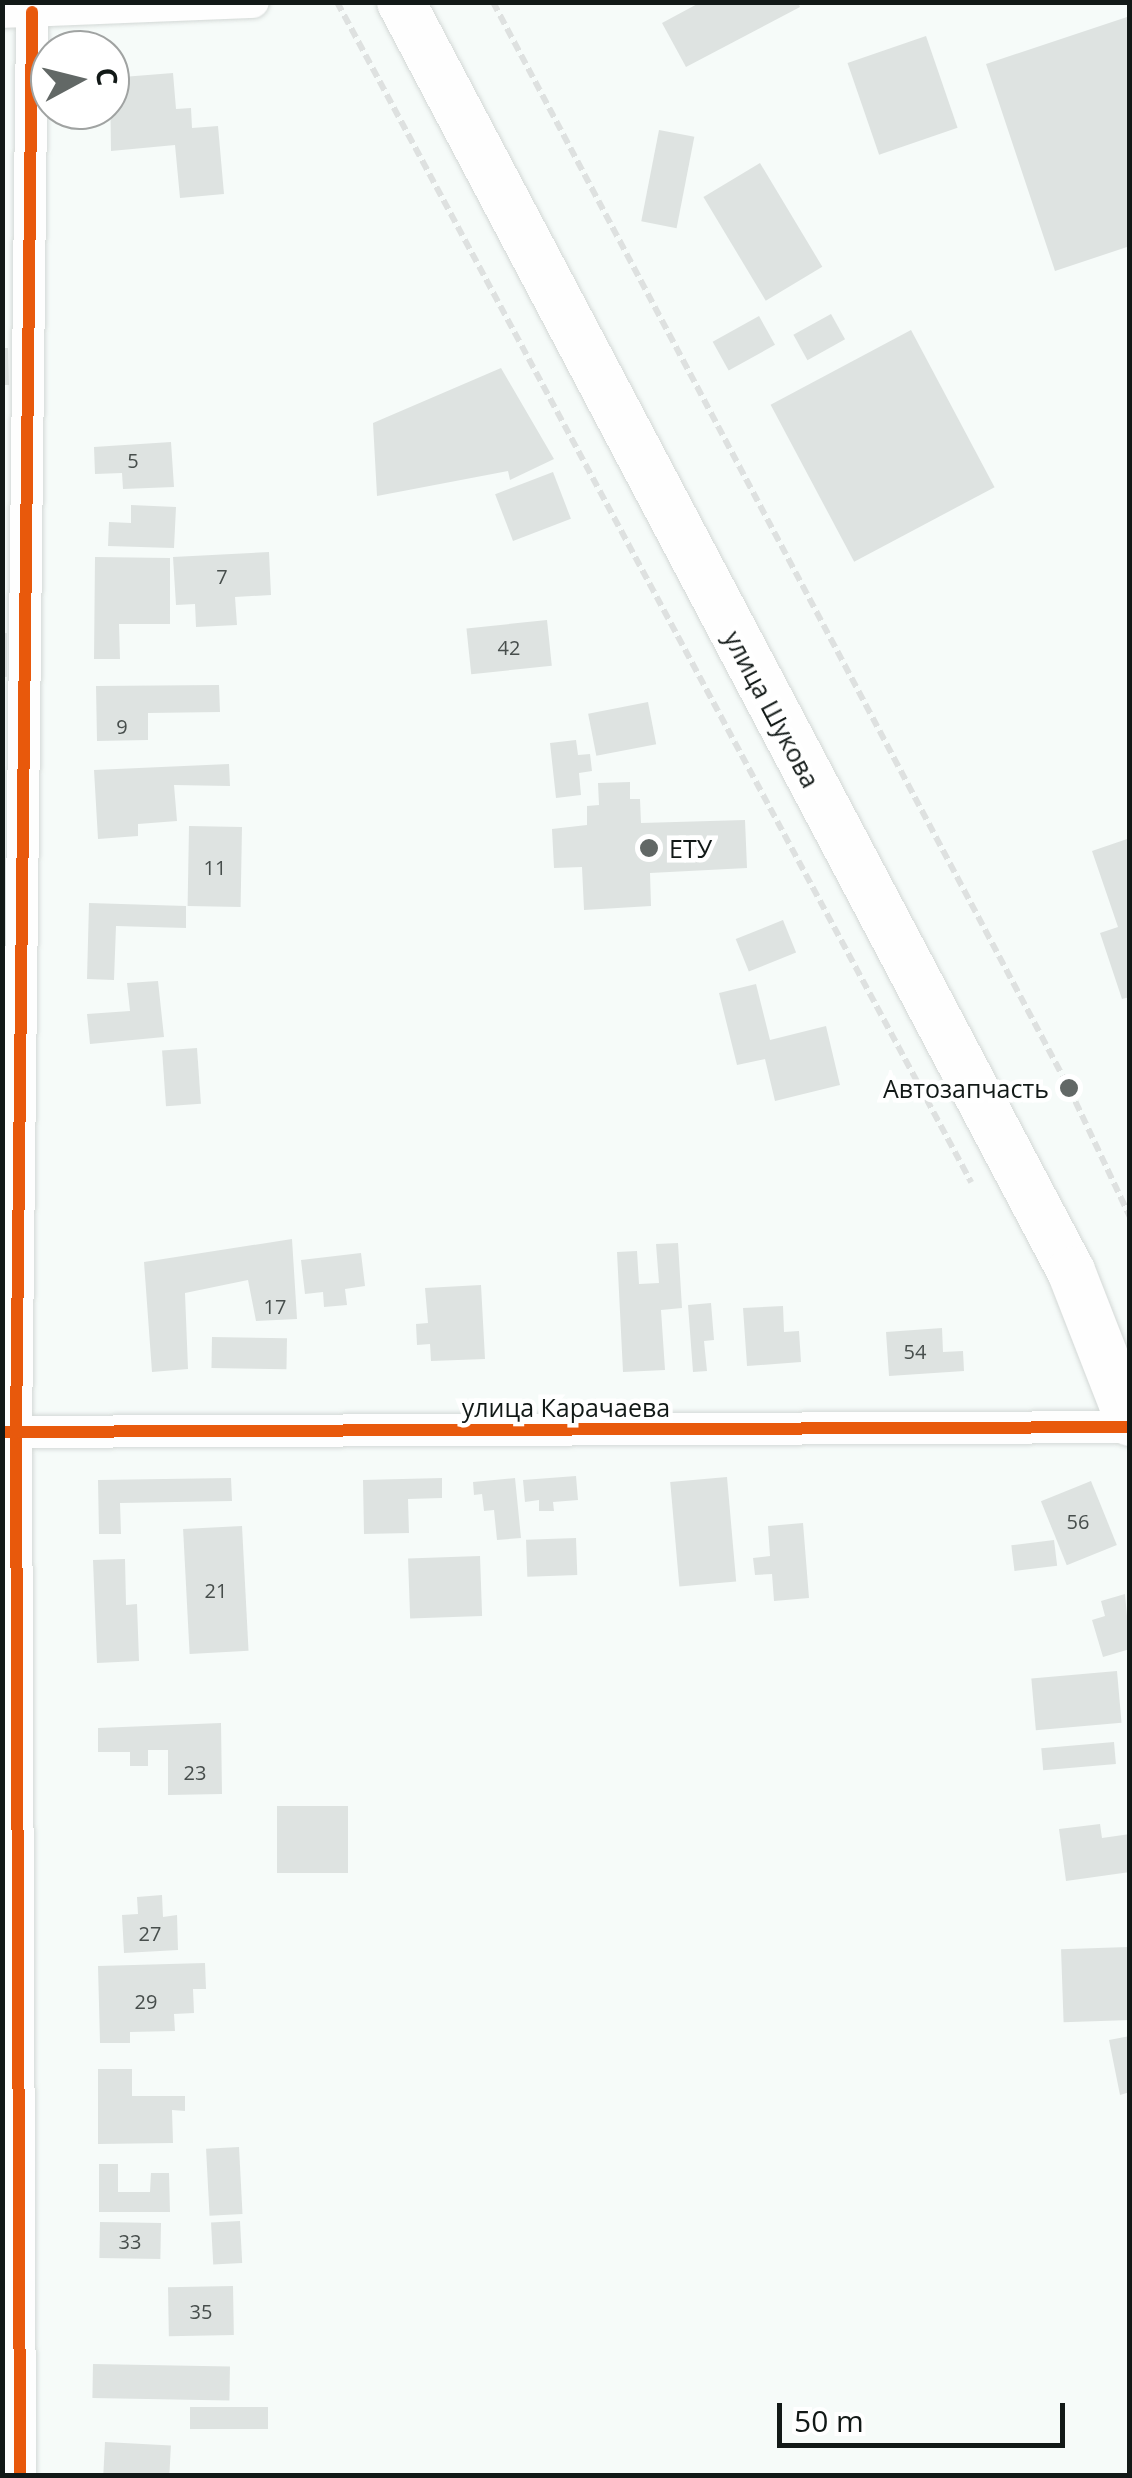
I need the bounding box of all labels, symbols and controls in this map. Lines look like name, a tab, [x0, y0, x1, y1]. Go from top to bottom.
north arrow	[30, 30, 130, 130]
text: С	[88, 65, 128, 88]
house number: 5	[127, 448, 139, 472]
house number: 7	[216, 564, 228, 588]
street label: улица Шукова	[718, 625, 826, 793]
house number: 42	[498, 635, 520, 659]
house number: 9	[116, 714, 128, 738]
place label: ЕТУ	[669, 833, 712, 863]
marker: ЕТУ	[638, 837, 660, 859]
house number: 11	[204, 855, 226, 879]
place label: Автозапчасть	[883, 1073, 1049, 1103]
marker: Автозапчасть	[1058, 1077, 1080, 1099]
house number: 17	[264, 1294, 286, 1318]
house number: 54	[904, 1339, 926, 1363]
street label: улица Карачаева	[462, 1392, 670, 1422]
house number: 56	[1067, 1509, 1089, 1533]
house number: 21	[205, 1578, 227, 1602]
house number: 23	[184, 1760, 206, 1784]
house number: 27	[139, 1921, 161, 1945]
house number: 29	[135, 1989, 157, 2013]
house number: 33	[119, 2229, 141, 2253]
house number: 35	[190, 2299, 212, 2323]
scale bar	[782, 2383, 1070, 2445]
text: 50 m	[794, 2400, 864, 2441]

